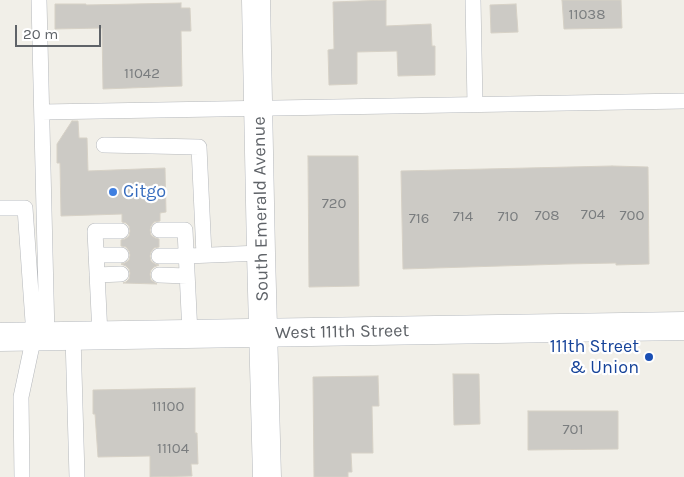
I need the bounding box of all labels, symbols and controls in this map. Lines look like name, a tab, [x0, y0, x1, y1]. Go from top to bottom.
house number: 11038	[569, 6, 605, 24]
scale bar	[18, 15, 104, 47]
text: 20 m	[23, 25, 58, 43]
house number: 11042	[124, 65, 160, 83]
street label: South Emerald Avenue	[249, 116, 273, 302]
place label: Citgo	[123, 181, 166, 203]
marker: Citgo	[107, 186, 119, 198]
house number: 720	[322, 195, 346, 213]
house number: 704	[581, 206, 605, 224]
house number: 708	[534, 207, 560, 225]
house number: 700	[620, 207, 644, 225]
house number: 714	[453, 208, 473, 226]
house number: 710	[498, 208, 518, 226]
house number: 716	[409, 210, 429, 228]
street label: West 111th Street	[275, 320, 409, 344]
place label: 111th Street & Union	[550, 336, 639, 378]
marker: 111th Street & Union	[643, 351, 655, 363]
house number: 11100	[152, 398, 184, 416]
house number: 701	[563, 421, 583, 439]
house number: 11104	[157, 440, 189, 458]

